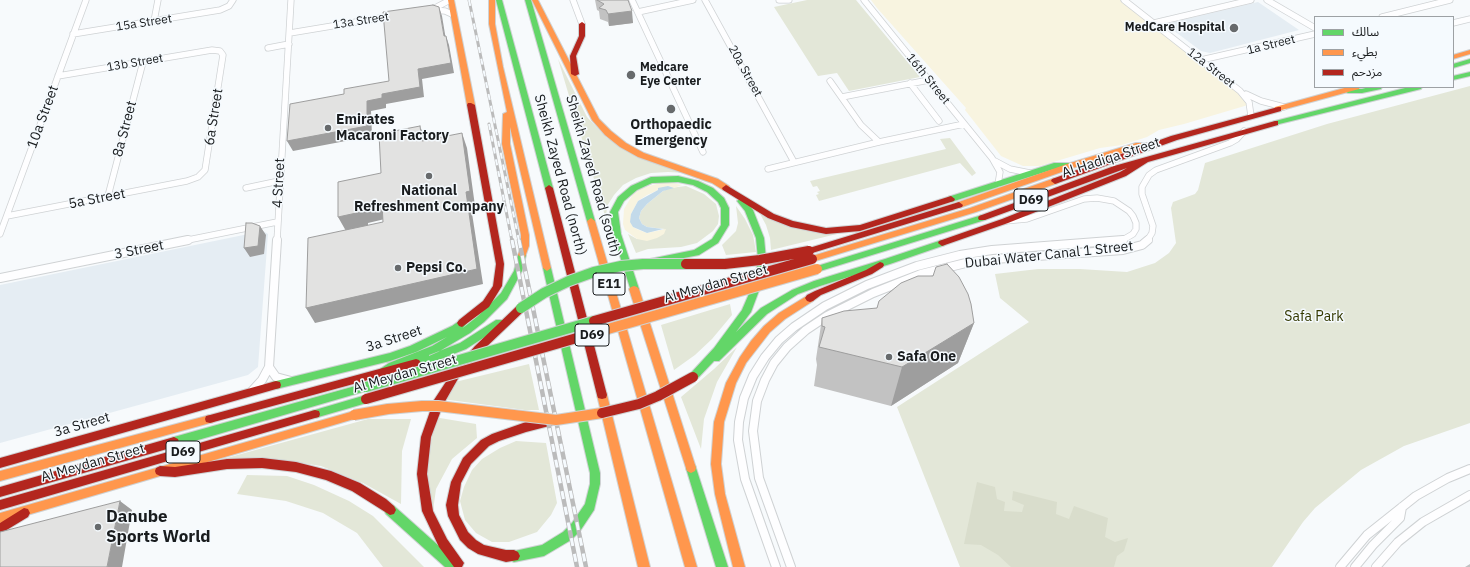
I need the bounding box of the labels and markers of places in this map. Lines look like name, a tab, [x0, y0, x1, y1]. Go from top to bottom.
place label: MedCare Hospital	[1125, 21, 1225, 35]
marker: MedCare Hospital	[1228, 22, 1240, 34]
place label: Medcare Eye Center	[640, 61, 701, 89]
marker: Medcare Eye Center	[625, 69, 637, 81]
marker: Orthopaedic Emergency	[665, 103, 677, 115]
place label: Emirates Macaroni Factory	[336, 112, 449, 144]
place label: Orthopaedic Emergency	[630, 117, 712, 150]
marker: Emirates Macaroni Factory	[323, 123, 333, 133]
marker: National Refreshment Company	[424, 171, 434, 181]
place label: National Refreshment Company	[354, 183, 504, 216]
place label: Pepsi Co.	[406, 260, 467, 276]
marker: Pepsi Co.	[393, 263, 403, 273]
place label: Safa One	[897, 349, 956, 365]
marker: Safa One	[884, 352, 894, 362]
place label: Danube Sports World	[106, 507, 211, 547]
marker: Danube Sports World	[93, 522, 103, 532]

